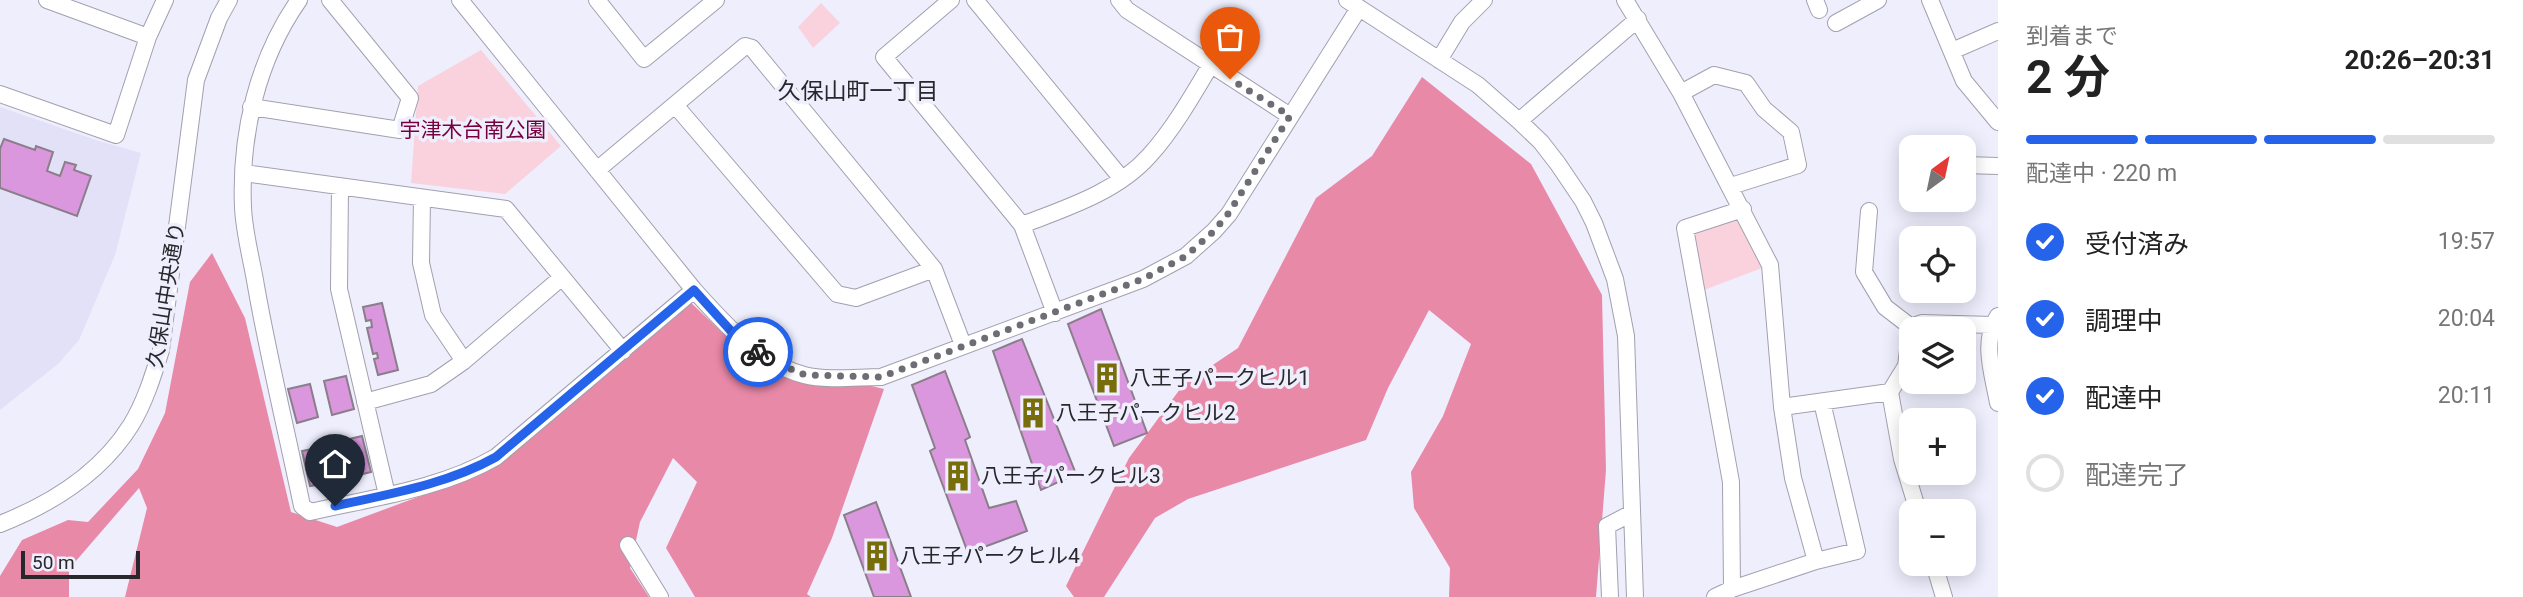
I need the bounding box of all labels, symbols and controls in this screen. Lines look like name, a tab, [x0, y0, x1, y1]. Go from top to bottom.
pin	[1200, 7, 1260, 79]
icon: bag	[1211, 18, 1249, 56]
text: 到着まで	[2026, 23, 2118, 50]
text: 20:26–20:31	[2345, 45, 2495, 75]
text: 2 分	[2026, 50, 2110, 104]
district label: 久保山町一丁目	[778, 78, 939, 105]
park label: 宇津木台南公園	[400, 118, 547, 142]
north arrow	[1899, 135, 1976, 212]
map controls	[1899, 135, 1976, 576]
text: 配達中 · 220 m	[2026, 160, 2177, 187]
street label: 久保山中央通り	[143, 221, 189, 369]
icon: check	[2026, 223, 2064, 261]
button: locate	[1899, 226, 1976, 303]
text: 19:57	[2438, 228, 2495, 255]
text: 受付済み	[2085, 229, 2189, 259]
icon: check	[2026, 300, 2064, 338]
text: 20:04	[2438, 305, 2495, 332]
text: 調理中	[2085, 306, 2163, 336]
courier	[723, 317, 793, 387]
button: layers	[1899, 317, 1976, 394]
icon: bike	[739, 333, 777, 371]
building icon: 八王子パークヒル1	[1090, 361, 1124, 395]
place label: 八王子パークヒル1	[1130, 366, 1310, 390]
icon: check	[2026, 377, 2064, 415]
text: 20:11	[2438, 382, 2495, 409]
text: 配達中	[2085, 383, 2163, 413]
building icon: 八王子パークヒル2	[1016, 396, 1050, 430]
place label: 八王子パークヒル2	[1056, 401, 1236, 425]
button: +	[1899, 408, 1976, 485]
pin	[305, 434, 365, 506]
icon: home	[316, 445, 354, 483]
building icon: 八王子パークヒル3	[941, 459, 975, 493]
text: 配達完了	[2085, 460, 2189, 490]
place label: 八王子パークヒル3	[981, 464, 1161, 488]
button: −	[1899, 499, 1976, 576]
building icon: 八王子パークヒル4	[860, 539, 894, 573]
place label: 八王子パークヒル4	[900, 544, 1080, 568]
scale bar	[21, 548, 140, 580]
text: 50 m	[32, 551, 75, 574]

